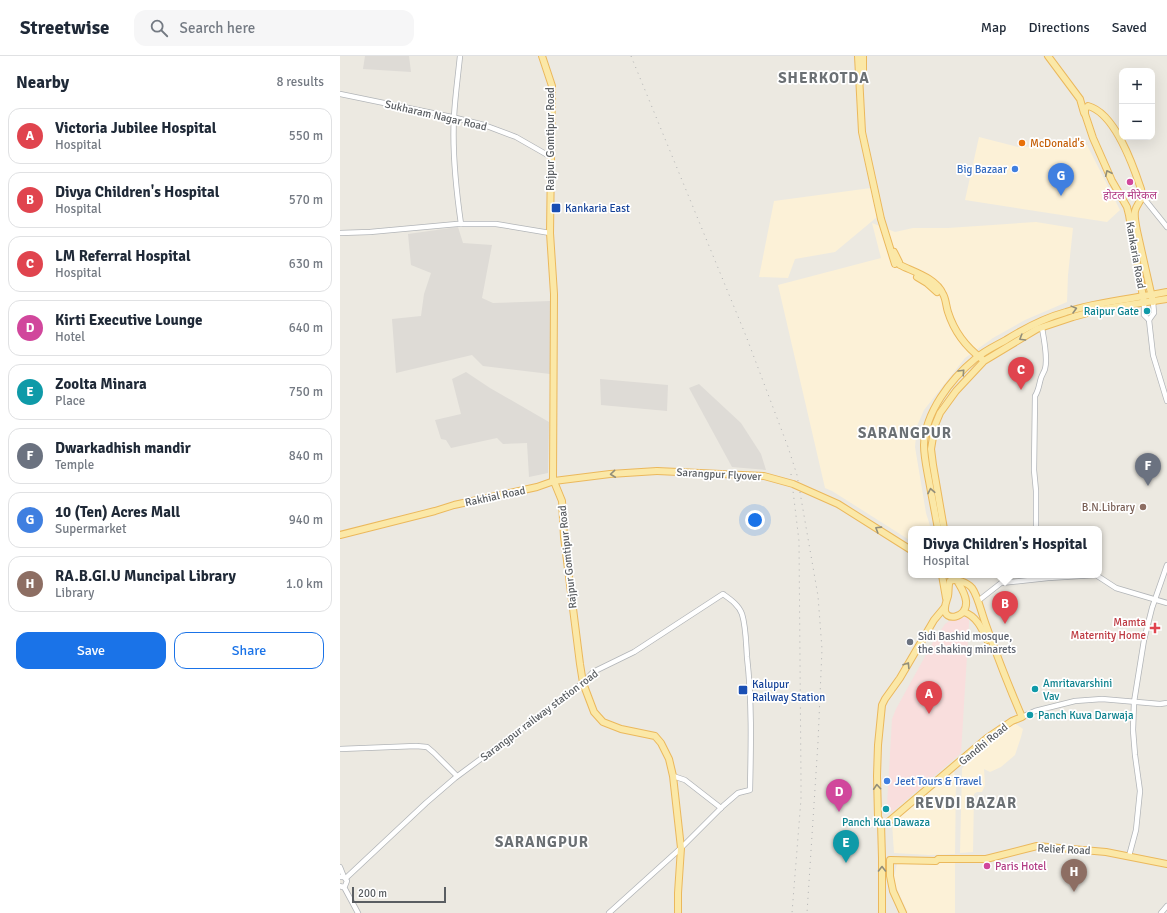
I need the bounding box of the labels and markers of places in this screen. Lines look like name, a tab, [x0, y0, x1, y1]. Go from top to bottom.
place label: McDonald's	[1030, 137, 1085, 150]
marker: McDonald's	[1017, 138, 1027, 148]
place label: Big Bazaar	[957, 163, 1007, 176]
pin: G	[1048, 163, 1074, 196]
marker: Big Bazaar	[1010, 164, 1020, 174]
marker: होटल मीरेकल	[1125, 177, 1135, 187]
place label: होटल मीरेकल	[1103, 189, 1158, 202]
marker: Kankaria East	[550, 202, 562, 214]
place label: Kankaria East	[565, 202, 630, 215]
place label: Raipur Gate	[1084, 305, 1139, 318]
marker: Raipur Gate	[1142, 306, 1152, 316]
pin: C	[1008, 357, 1034, 390]
pin: F	[1135, 453, 1161, 486]
place label: B.N.Library	[1082, 501, 1136, 514]
marker: B.N.Library	[1138, 502, 1148, 512]
pin: B	[992, 591, 1018, 624]
place label: Mamta Maternity Home	[1071, 616, 1146, 642]
marker: Mamta Maternity Home	[1149, 622, 1161, 634]
place label: Sidi Bashid mosque, the shaking minarets	[918, 630, 1016, 656]
marker: Sidi Bashid mosque, the shaking minarets	[905, 637, 915, 647]
place label: Amritavarshini Vav	[1043, 677, 1112, 703]
place label: Kalupur Railway Station	[752, 678, 825, 704]
pin: A	[916, 681, 942, 714]
marker: Kalupur Railway Station	[737, 684, 749, 696]
marker: Amritavarshini Vav	[1030, 684, 1040, 694]
place label: Panch Kuva Darwaja	[1038, 709, 1134, 722]
marker: Panch Kuva Darwaja	[1025, 710, 1035, 720]
place label: Jeet Tours & Travel	[895, 775, 982, 788]
marker: Jeet Tours & Travel	[882, 776, 892, 786]
pin: D	[826, 779, 852, 812]
marker: Panch Kua Dawaza	[881, 804, 891, 814]
place label: Panch Kua Dawaza	[842, 816, 930, 829]
pin: E	[833, 830, 859, 863]
pin: H	[1061, 859, 1087, 892]
place label: Paris Hotel	[995, 860, 1047, 873]
marker: Paris Hotel	[982, 861, 992, 871]

